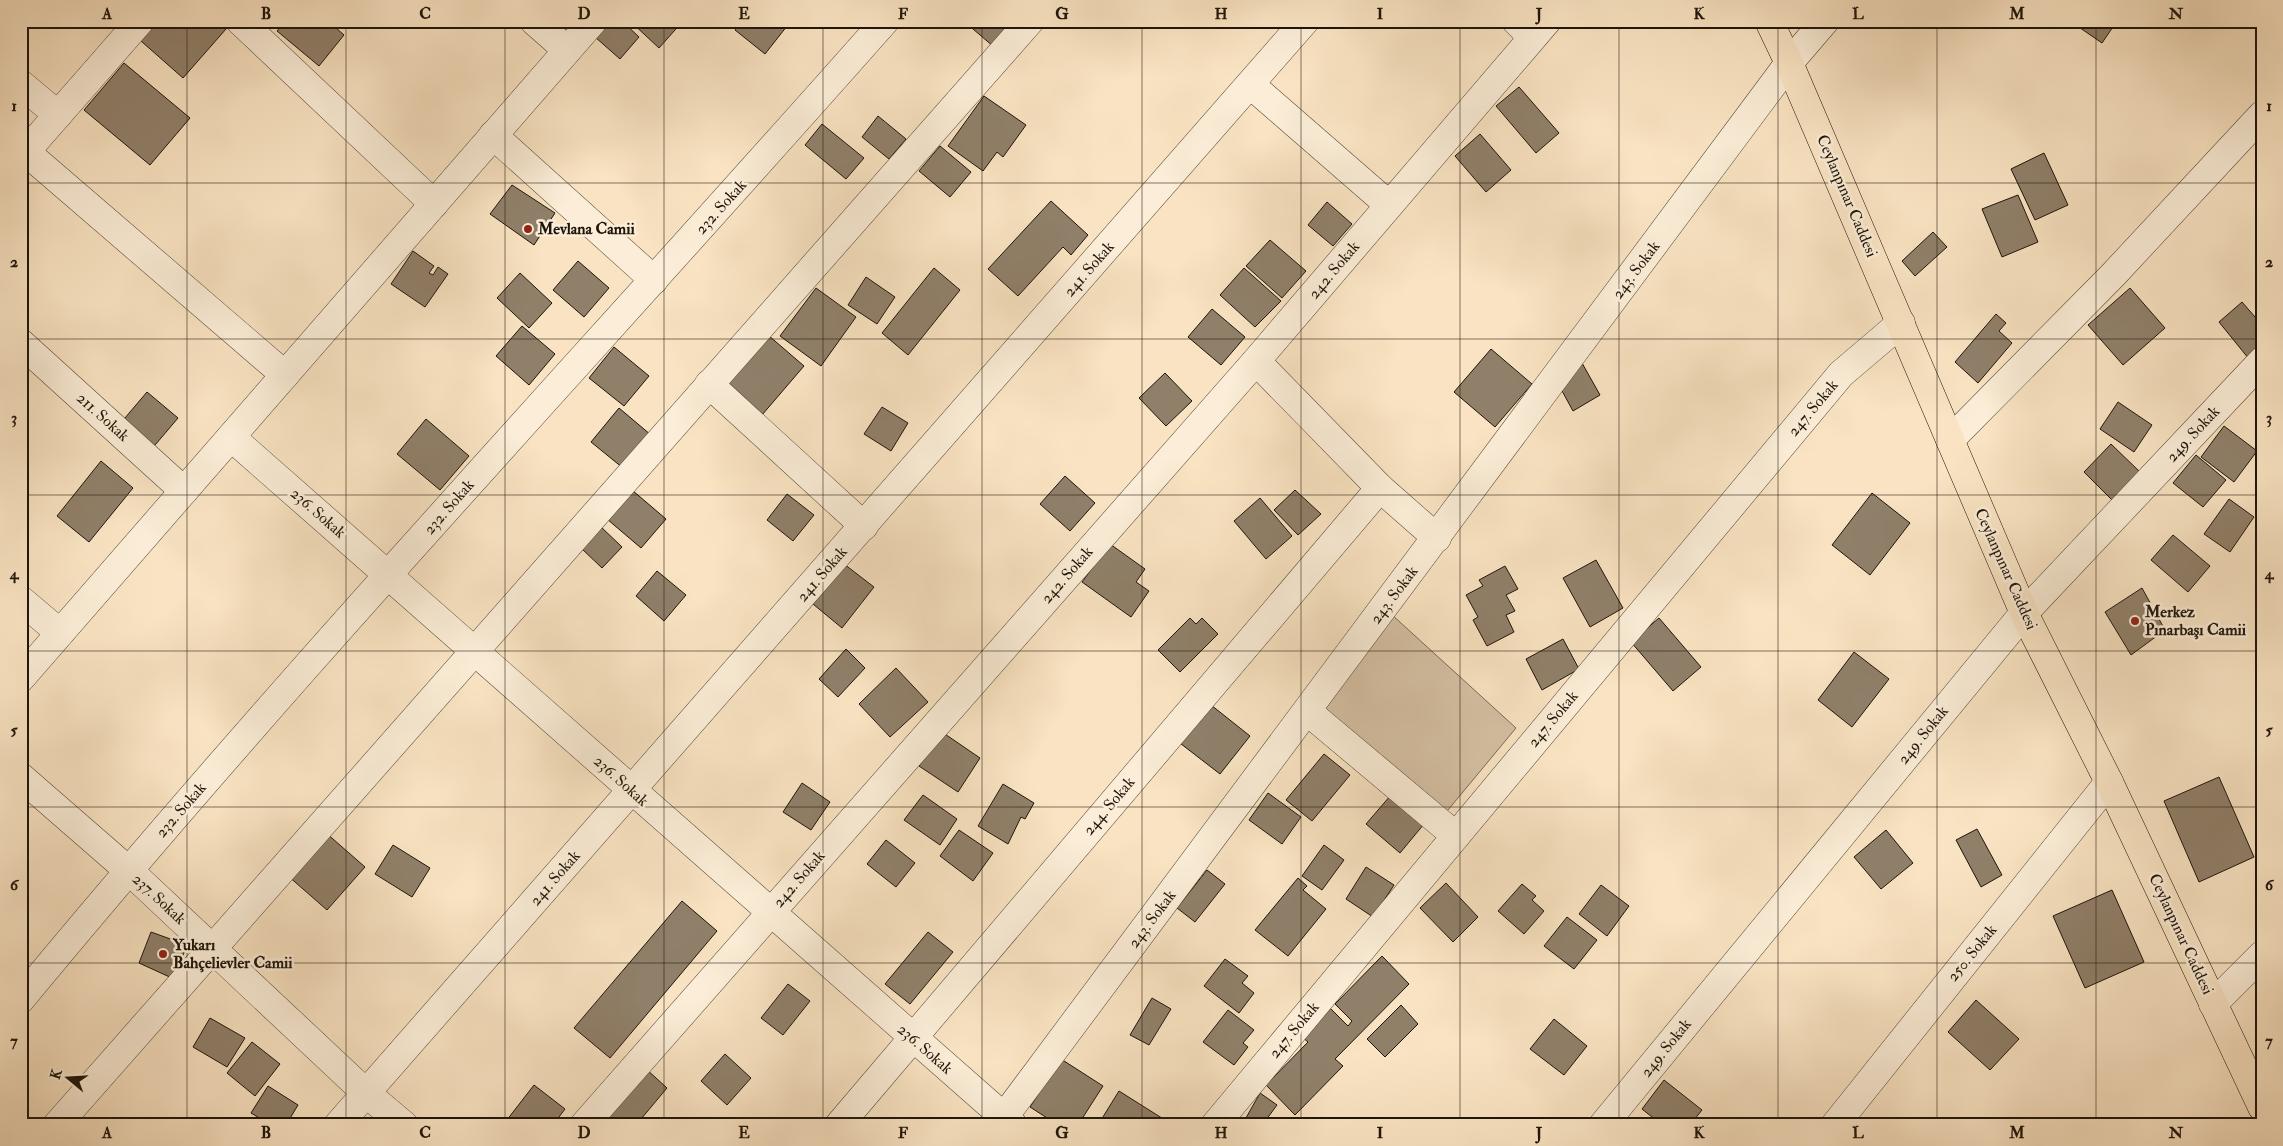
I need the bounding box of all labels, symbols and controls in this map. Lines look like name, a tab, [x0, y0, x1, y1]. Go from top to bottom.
text: A	[101, 4, 113, 24]
text: B	[261, 4, 271, 24]
text: C	[419, 4, 431, 24]
text: D	[577, 4, 591, 24]
text: E	[738, 4, 750, 24]
text: F	[898, 4, 908, 24]
text: G	[1055, 4, 1069, 24]
text: H	[1214, 4, 1228, 24]
text: I	[1377, 4, 1384, 24]
text: J	[1535, 4, 1543, 25]
text: K	[1693, 4, 1705, 24]
text: L	[1852, 4, 1864, 24]
text: M	[2008, 4, 2025, 24]
text: N	[2168, 4, 2184, 24]
text: 1	[11, 96, 17, 116]
text: 1	[2266, 96, 2272, 116]
street label: Ceylanpınar Caddesi	[1811, 132, 1882, 261]
street label: 232. Sokak	[691, 175, 751, 239]
place label: Mevlana Camii	[537, 219, 635, 239]
marker: Mevlana Camii	[522, 223, 534, 235]
street label: 241. Sokak	[1059, 237, 1119, 301]
street label: 242. Sokak	[1304, 237, 1364, 303]
street label: 243. Sokak	[1608, 237, 1665, 303]
text: 2	[10, 252, 18, 272]
text: 2	[2265, 252, 2273, 272]
street label: 247. Sokak	[1783, 375, 1843, 441]
street label: 211. Sokak	[72, 388, 134, 446]
street label: 249. Sokak	[2162, 401, 2224, 466]
text: 3	[11, 408, 17, 428]
text: 3	[2266, 408, 2272, 428]
street label: 232. Sokak	[419, 475, 479, 539]
street label: 236. Sokak	[286, 483, 350, 543]
street label: Ceylanpınar Caddesi	[1969, 505, 2042, 633]
street label: 241. Sokak	[792, 542, 852, 606]
street label: 242. Sokak	[1037, 542, 1098, 608]
street label: 243. Sokak	[1366, 562, 1423, 628]
text: 4	[9, 564, 20, 584]
text: 4	[2264, 564, 2275, 584]
place label: Merkez Pınarbaşı Camii	[2144, 602, 2247, 640]
marker: Merkez Pınarbaşı Camii	[2129, 615, 2141, 627]
street label: 247. Sokak	[1523, 686, 1583, 752]
street label: 249. Sokak	[1893, 701, 1953, 768]
text: 5	[10, 720, 18, 740]
text: 5	[2265, 720, 2273, 740]
street label: 236. Sokak	[589, 751, 653, 811]
street label: 244. Sokak	[1079, 772, 1140, 839]
street label: 232. Sokak	[151, 778, 211, 842]
street label: 241. Sokak	[525, 846, 585, 910]
street label: 242. Sokak	[769, 846, 830, 912]
street label: 237. Sokak	[128, 869, 190, 929]
street label: Ceylanpınar Caddesi	[2143, 870, 2218, 998]
text: 6	[10, 875, 20, 895]
text: 6	[2265, 875, 2275, 895]
street label: 243. Sokak	[1124, 886, 1181, 952]
street label: 250. Sokak	[1943, 920, 2001, 986]
place label: Yukarı Bahçelievler Camii	[172, 935, 293, 973]
marker: Yukarı Bahçelievler Camii	[157, 948, 169, 960]
street label: 247. Sokak	[1264, 997, 1324, 1063]
street label: 249. Sokak	[1636, 1014, 1696, 1081]
street label: 236. Sokak	[893, 1019, 957, 1079]
text: 7	[10, 1031, 18, 1051]
text: 7	[2265, 1031, 2273, 1051]
north arrow	[42, 1054, 92, 1104]
text: K	[47, 1066, 66, 1081]
text: A	[101, 1123, 113, 1143]
text: B	[261, 1123, 271, 1143]
text: C	[419, 1123, 431, 1143]
text: D	[577, 1123, 591, 1143]
text: E	[738, 1123, 750, 1143]
text: F	[898, 1123, 908, 1143]
text: G	[1055, 1123, 1069, 1143]
text: H	[1214, 1123, 1228, 1143]
text: I	[1377, 1123, 1384, 1143]
text: J	[1535, 1123, 1543, 1144]
text: K	[1693, 1123, 1705, 1143]
text: L	[1852, 1123, 1864, 1143]
text: M	[2008, 1123, 2025, 1143]
text: N	[2168, 1123, 2184, 1143]

